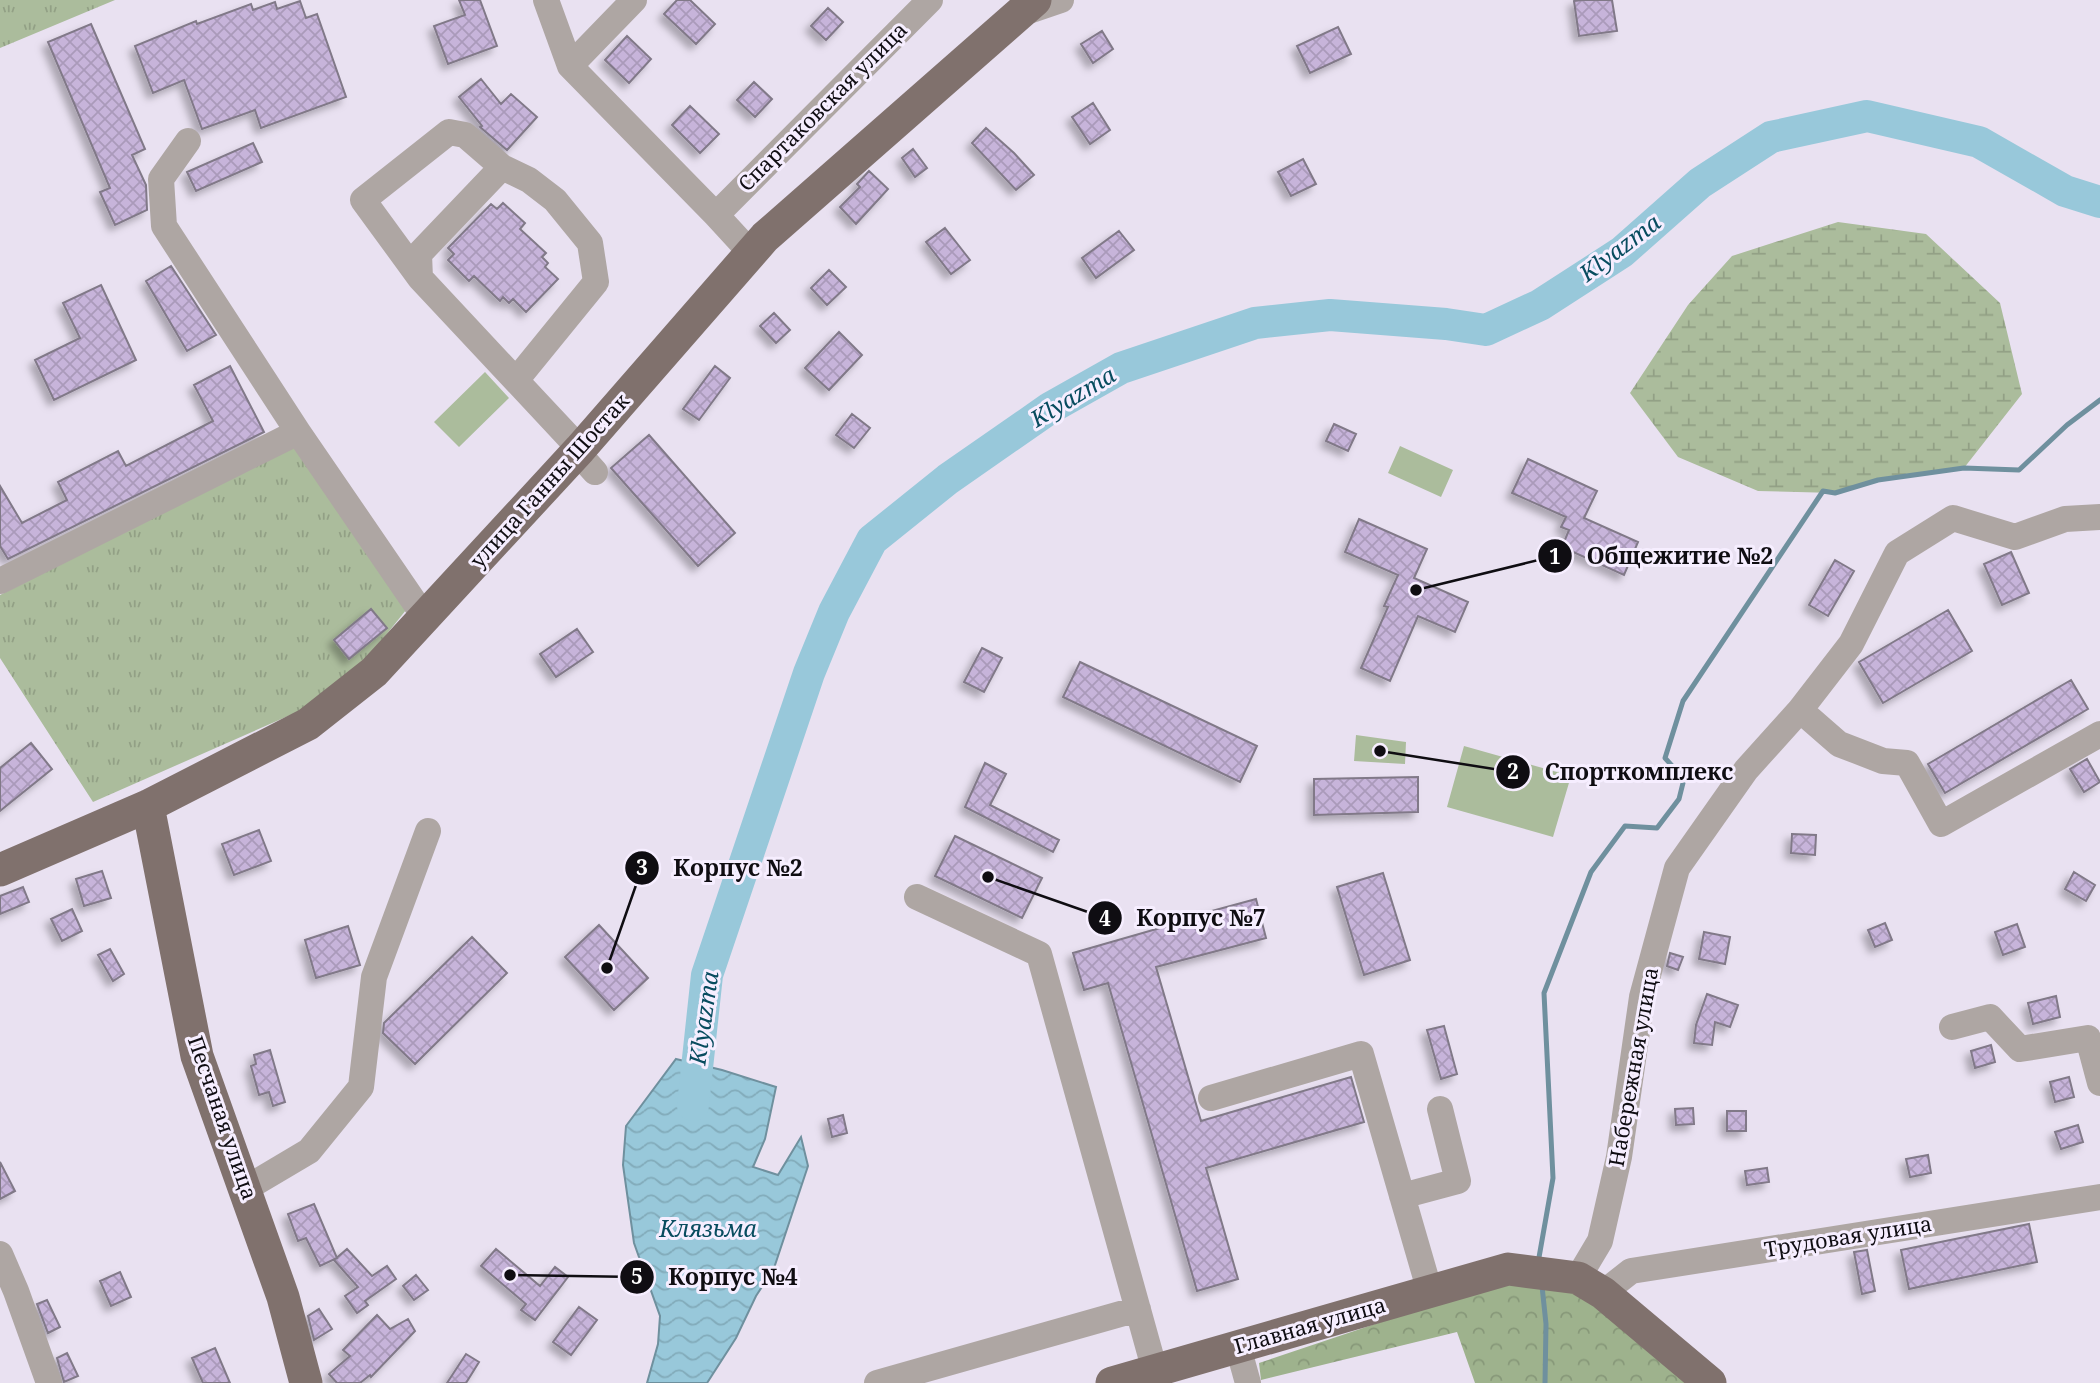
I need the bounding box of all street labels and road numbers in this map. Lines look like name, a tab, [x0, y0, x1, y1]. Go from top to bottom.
street label: Спартаковская улица	[732, 16, 913, 197]
street label: улица Ганны Шостак	[463, 387, 635, 573]
street label: Набережная улица	[1602, 965, 1664, 1169]
street label: Песчаная улица	[182, 1032, 264, 1203]
street label: Трудовая улица	[1762, 1209, 1934, 1263]
street label: Главная улица	[1231, 1290, 1389, 1360]

